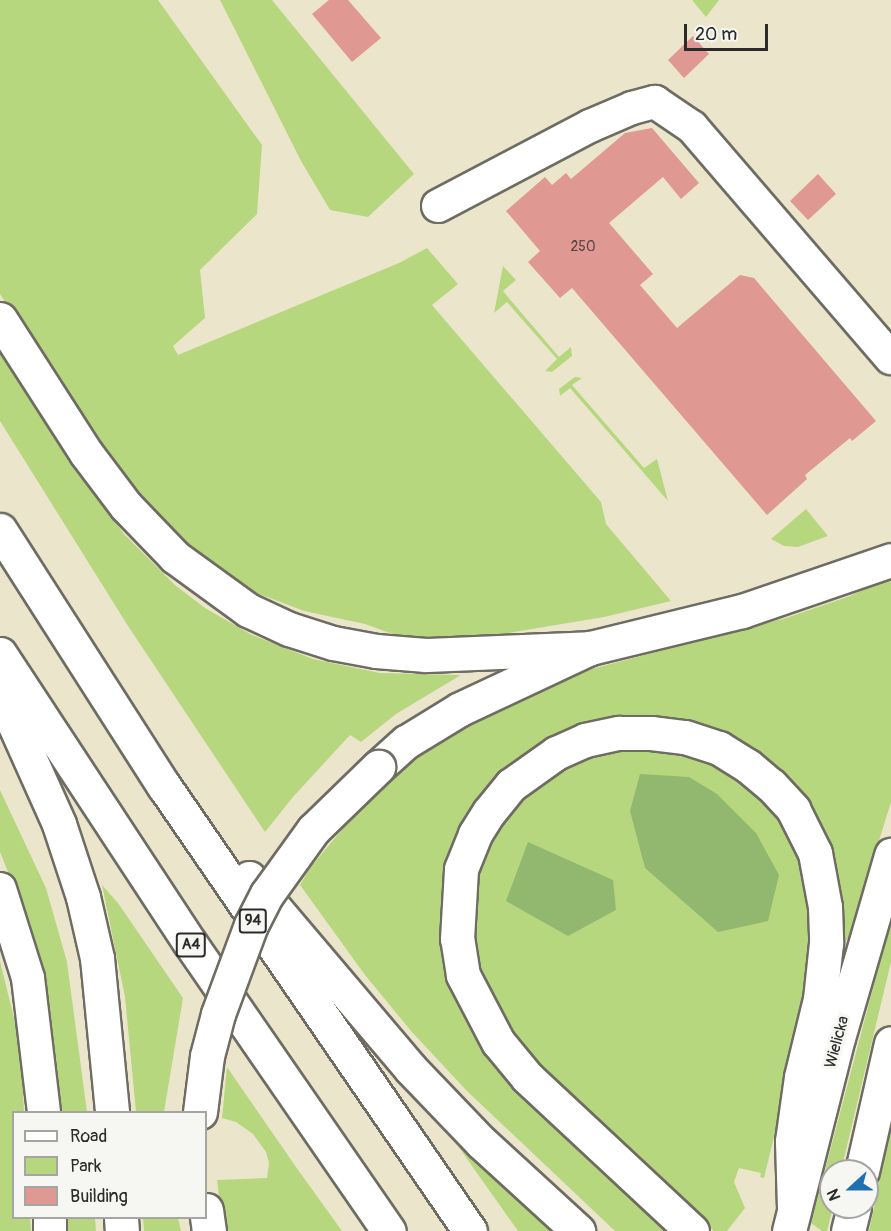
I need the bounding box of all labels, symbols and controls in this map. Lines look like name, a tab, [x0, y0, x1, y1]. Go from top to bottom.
scale bar	[687, 12, 771, 50]
text: 20 m	[695, 23, 737, 46]
house number: 250	[571, 239, 595, 255]
road number: 94	[238, 909, 268, 933]
road number: A4	[174, 933, 207, 957]
street label: Wielicka	[821, 1014, 853, 1070]
legend	[12, 1111, 207, 1219]
text: Road	[70, 1125, 107, 1148]
text: Park	[70, 1155, 102, 1178]
north arrow	[819, 1159, 879, 1219]
text: Building	[70, 1185, 128, 1208]
text: N	[823, 1186, 845, 1203]

